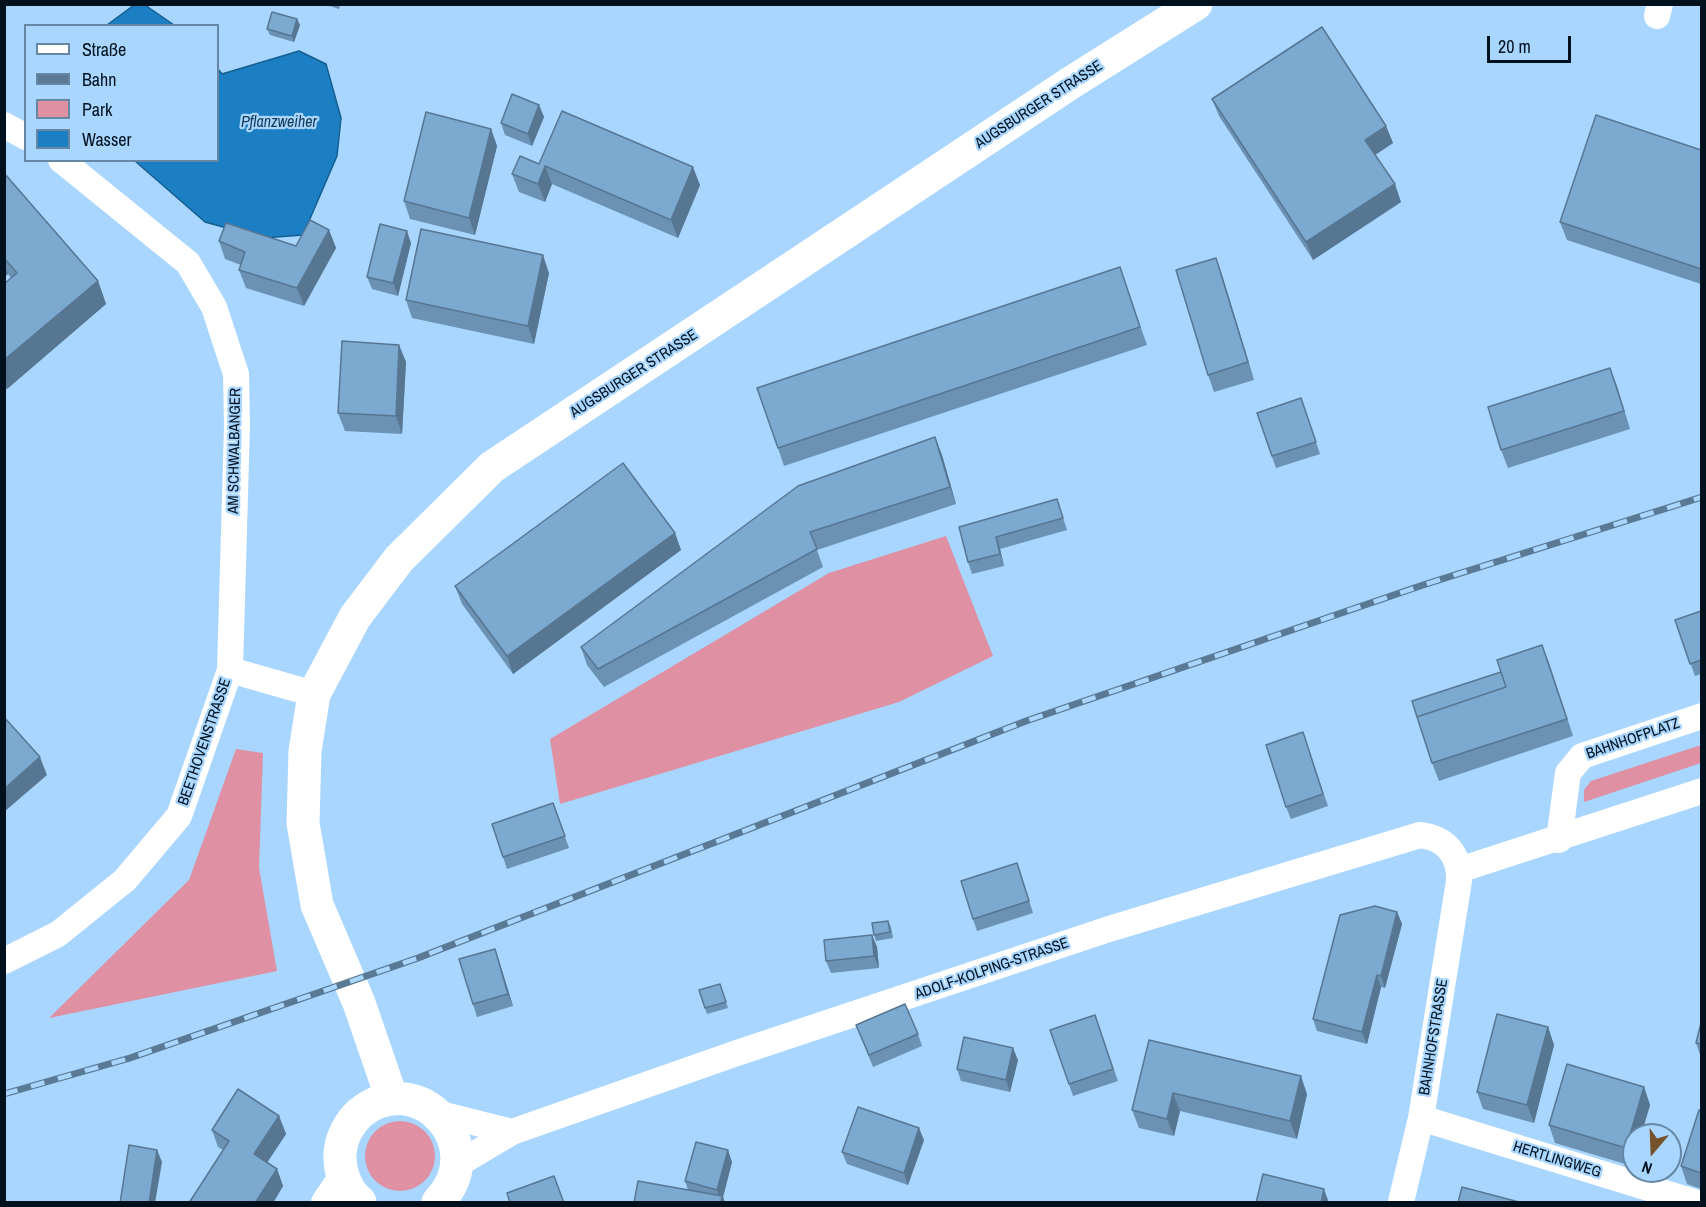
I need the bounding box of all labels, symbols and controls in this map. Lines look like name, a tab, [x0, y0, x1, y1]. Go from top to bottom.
legend	[24, 24, 219, 162]
scale bar	[1490, 24, 1574, 62]
text: 20 m	[1498, 34, 1531, 59]
text: Straße	[82, 37, 126, 62]
street label: AUGSBURGER STRASSE	[972, 57, 1106, 153]
text: Bahn	[82, 67, 116, 92]
text: Park	[82, 97, 112, 122]
water label: Pflanzweiher	[241, 113, 317, 133]
text: Wasser	[82, 127, 131, 152]
street label: AUGSBURGER STRASSE	[567, 326, 701, 422]
street label: AM SCHWALBANGER	[225, 388, 245, 514]
street label: BEETHOVENSTRASSE	[175, 676, 235, 808]
street label: BAHNHOFPLATZ	[1584, 715, 1682, 763]
street label: ADOLF-KOLPING-STRASSE	[913, 934, 1071, 1004]
street label: BAHNHOFSTRASSE	[1416, 978, 1452, 1096]
north arrow	[1622, 1123, 1682, 1183]
street label: HERTLINGWEG	[1511, 1138, 1603, 1182]
text: N	[1639, 1156, 1655, 1180]

